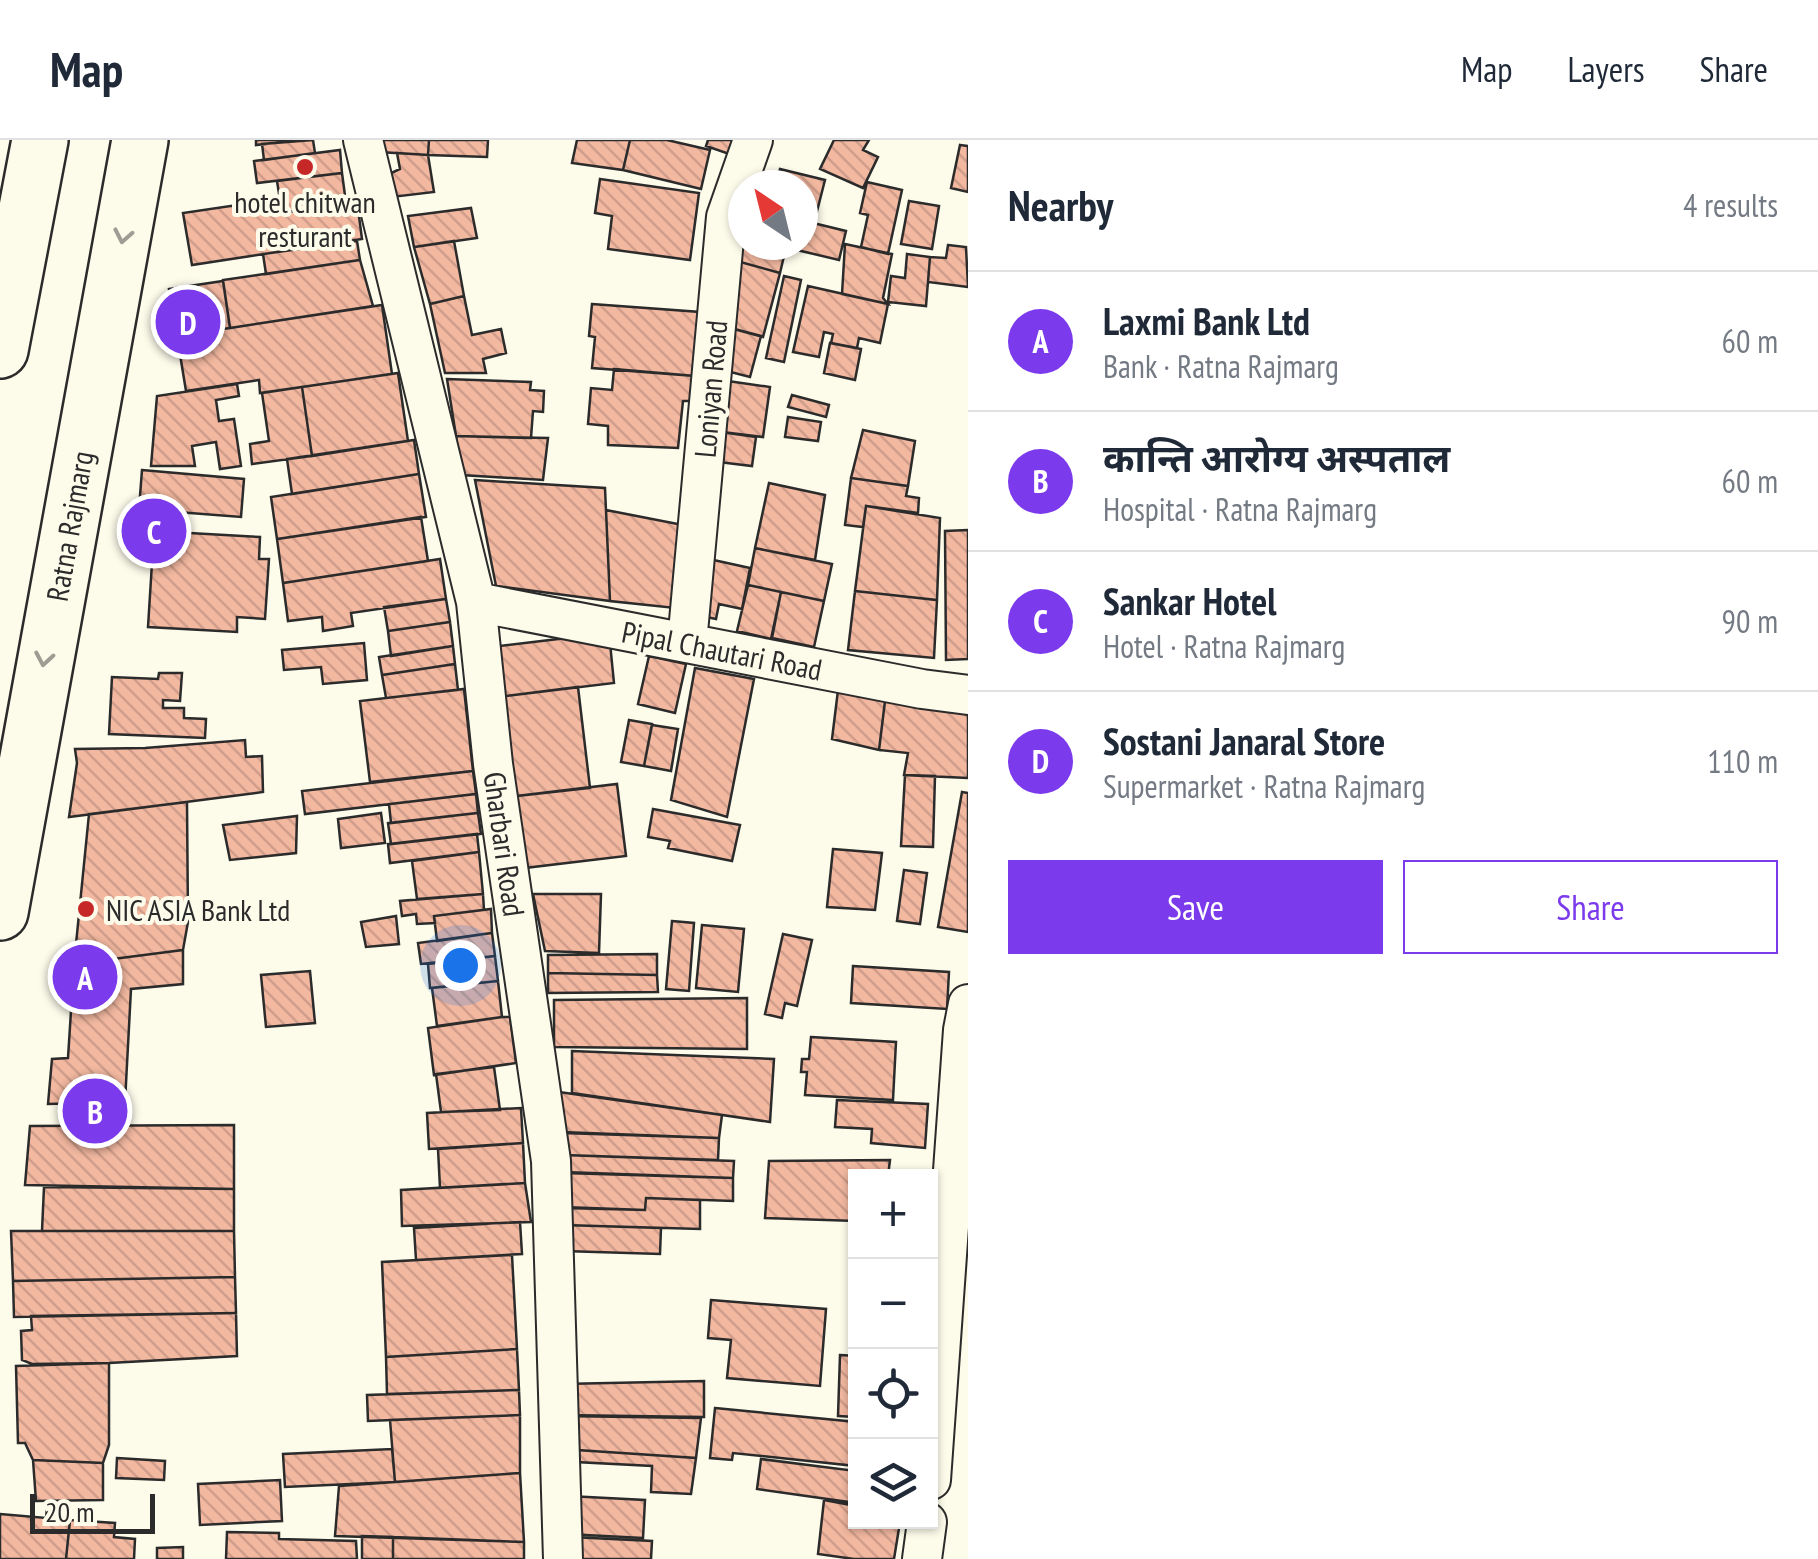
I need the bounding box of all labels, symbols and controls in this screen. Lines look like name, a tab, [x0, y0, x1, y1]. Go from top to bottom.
text: Map	[50, 38, 123, 100]
text: Map	[1461, 46, 1512, 92]
text: Layers	[1567, 46, 1645, 92]
text: Share	[1700, 46, 1768, 92]
marker: hotel chitwan resturant	[294, 156, 316, 178]
north arrow	[728, 170, 818, 260]
text: Nearby	[1008, 178, 1113, 233]
place label: hotel chitwan resturant	[234, 182, 376, 255]
text: 4 results	[1683, 184, 1778, 226]
one-way arrow	[113, 227, 134, 244]
pin: D	[156, 284, 220, 360]
text: Laxmi Bank Ltd	[1103, 296, 1310, 345]
street label: Loniyan Road	[685, 319, 735, 459]
text: A	[1032, 320, 1049, 362]
text: 60 m	[1722, 320, 1778, 362]
text: Bank · Ratna Rajmarg	[1103, 345, 1339, 387]
text: कान्ति आराेग्य अस्पताल	[1103, 433, 1450, 482]
street label: Ratna Rajmarg	[37, 448, 101, 604]
text: B	[1033, 460, 1048, 502]
text: 60 m	[1722, 460, 1778, 502]
text: Hospital · Ratna Rajmarg	[1103, 488, 1377, 530]
pin: C	[122, 494, 186, 568]
text: Sankar Hotel	[1103, 576, 1276, 625]
text: C	[1033, 600, 1048, 642]
text: 90 m	[1722, 600, 1778, 642]
street label: Pipal Chautari Road	[619, 611, 825, 689]
text: Hotel · Ratna Rajmarg	[1103, 625, 1345, 667]
one-way arrow	[34, 650, 55, 667]
text: Sostani Janaral Store	[1103, 716, 1385, 765]
text: D	[1032, 740, 1049, 782]
text: 110 m	[1707, 740, 1778, 782]
text: Supermarket · Ratna Rajmarg	[1103, 765, 1425, 807]
street label: Gharbari Road	[476, 769, 534, 919]
button: Save	[1008, 860, 1383, 954]
button: Share	[1403, 860, 1778, 954]
place label: NIC ASIA Bank Ltd	[106, 890, 290, 929]
marker: NIC ASIA Bank Ltd	[75, 898, 97, 920]
pin: A	[52, 940, 118, 1014]
your location	[435, 940, 486, 991]
pin: B	[62, 1074, 128, 1148]
map controls	[848, 1169, 938, 1529]
button: +	[848, 1169, 938, 1259]
button: −	[848, 1259, 938, 1349]
button: locate	[848, 1349, 938, 1439]
button: layers	[848, 1439, 938, 1529]
scale bar	[30, 1489, 155, 1534]
text: 20 m	[45, 1493, 94, 1530]

